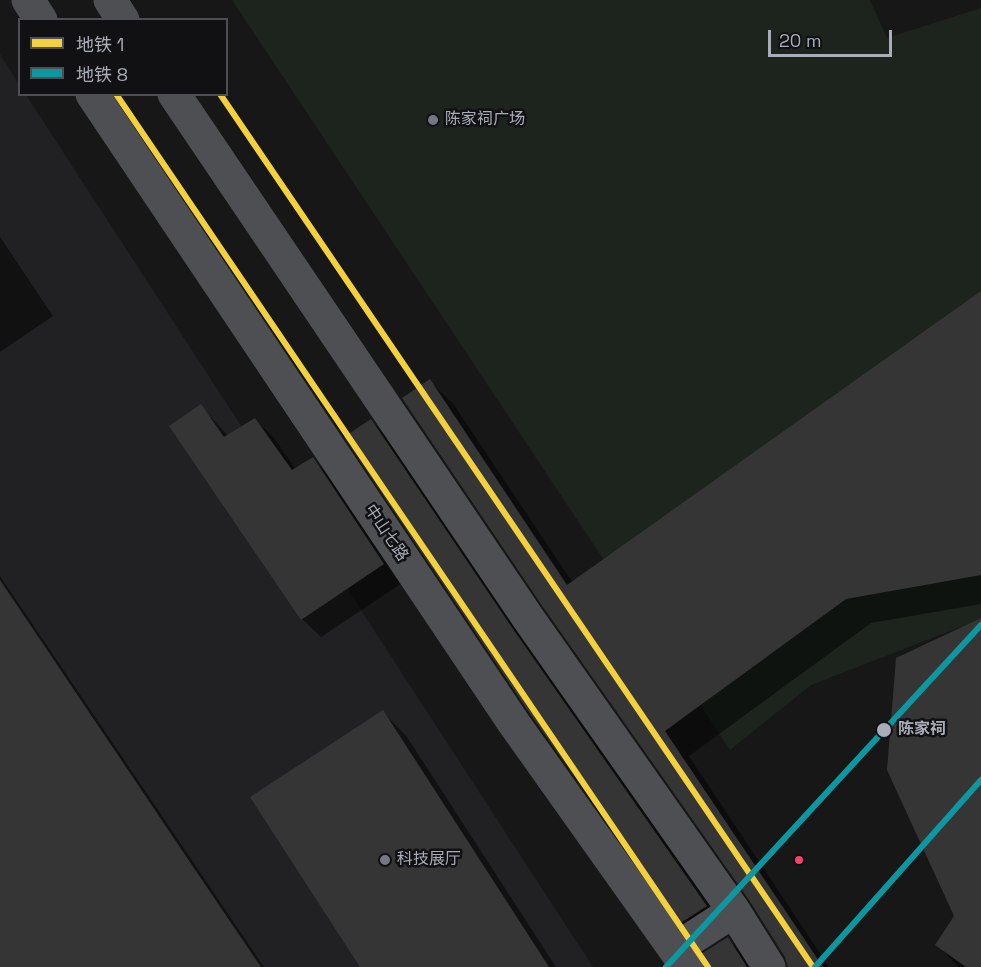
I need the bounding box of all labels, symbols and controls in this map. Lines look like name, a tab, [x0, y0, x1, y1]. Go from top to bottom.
legend	[18, 18, 228, 96]
scale bar	[771, 18, 896, 56]
text: 20 m	[779, 29, 822, 52]
text: 地铁 1	[76, 33, 124, 56]
text: 地铁 8	[76, 63, 128, 86]
place label: 陈家祠广场	[445, 110, 525, 130]
marker: 陈家祠广场	[426, 113, 440, 127]
street label: 中山七路	[360, 501, 412, 565]
place label: 陈家祠	[898, 720, 946, 740]
marker: 陈家祠	[875, 721, 893, 739]
place label: 科技展厅	[397, 850, 461, 870]
marker: 科技展厅	[378, 853, 392, 867]
unlabelled marker	[793, 854, 805, 866]

